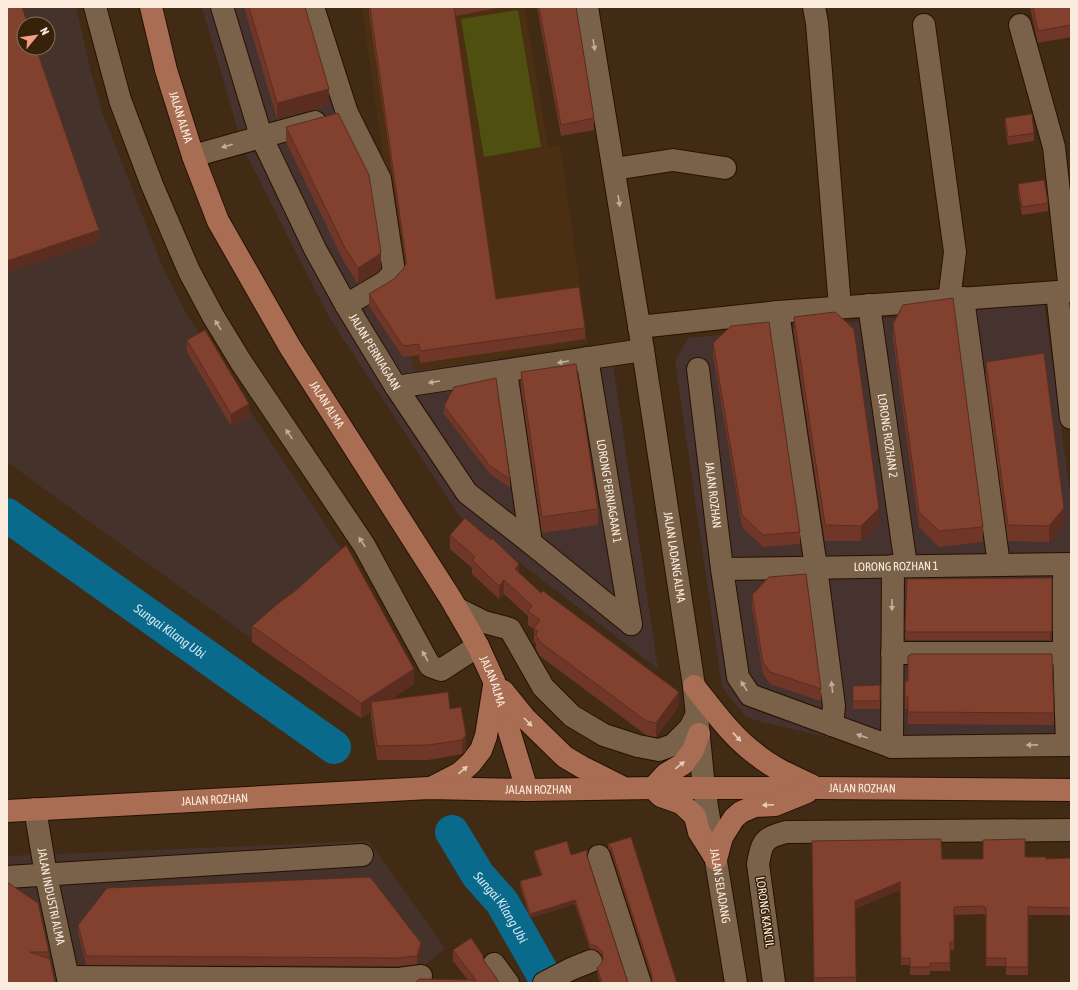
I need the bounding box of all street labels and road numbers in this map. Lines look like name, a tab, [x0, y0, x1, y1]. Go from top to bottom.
street label: JALAN ALMA	[166, 89, 195, 145]
street label: JALAN PERNIAGAAN	[346, 311, 403, 393]
street label: JALAN ALMA	[306, 378, 347, 431]
street label: LORONG ROZHAN 2	[875, 393, 900, 479]
street label: LORONG PERNIAGAAN 1	[594, 438, 625, 545]
street label: JALAN ROZHAN	[702, 461, 724, 529]
street label: JALAN LADANG ALMA	[661, 511, 688, 604]
street label: LORONG ROZHAN 1	[853, 559, 939, 574]
street label: JALAN ALMA	[476, 653, 508, 708]
street label: JALAN ROZHAN	[829, 781, 896, 796]
street label: JALAN ROZHAN	[505, 782, 572, 797]
street label: JALAN ROZHAN	[181, 791, 249, 808]
street label: JALAN INDUSTRI ALMA	[35, 847, 68, 946]
street label: JALAN SELADANG	[707, 847, 733, 924]
street label: LORONG KANCIL	[753, 876, 777, 949]

